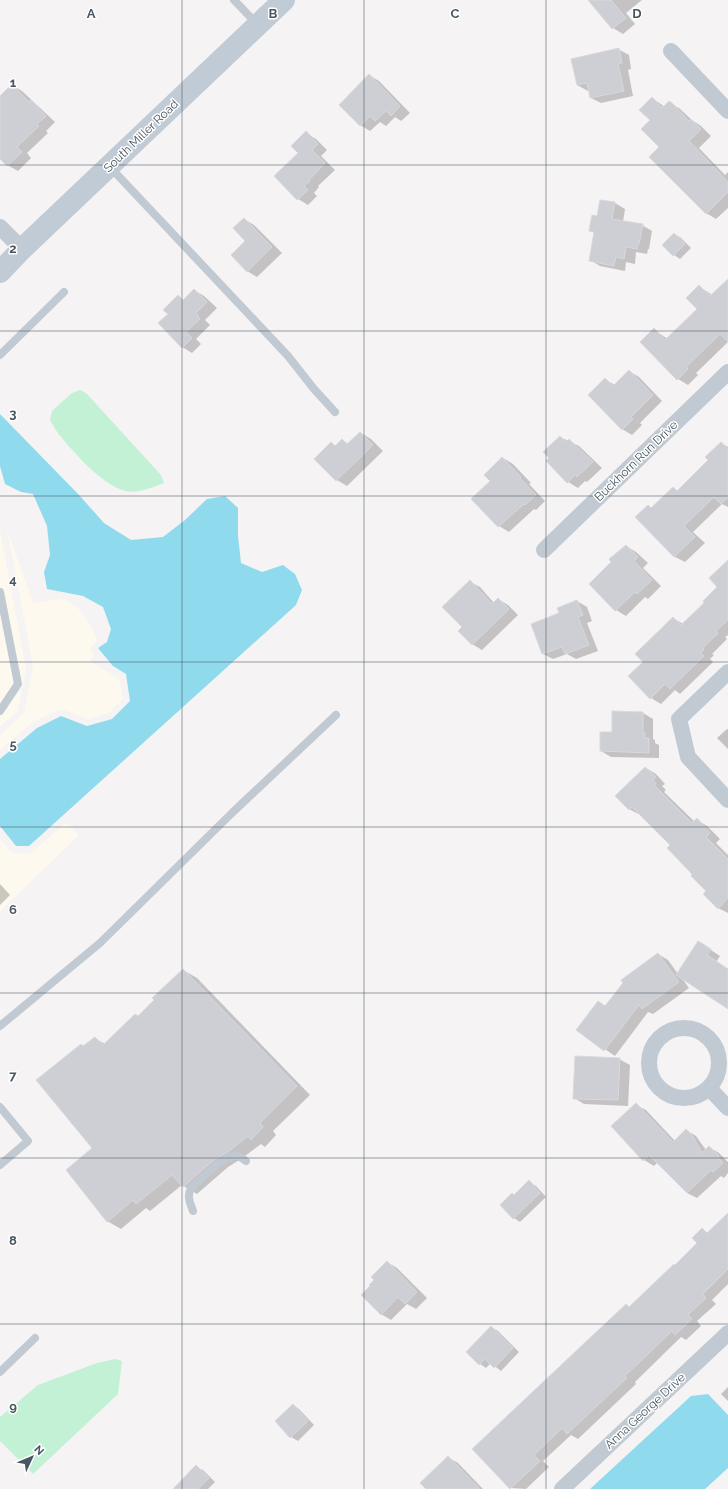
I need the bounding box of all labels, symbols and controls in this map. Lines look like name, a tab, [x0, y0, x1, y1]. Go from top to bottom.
text: A	[87, 6, 96, 21]
text: B	[269, 6, 278, 21]
text: C	[451, 6, 460, 21]
text: D	[632, 6, 642, 21]
text: 1	[10, 75, 17, 90]
street label: South Miller Road	[101, 97, 181, 175]
text: 2	[9, 241, 17, 256]
text: 3	[9, 406, 17, 421]
street label: Buckhorn Run Drive	[592, 418, 680, 504]
text: 4	[9, 572, 17, 587]
text: 5	[9, 737, 17, 752]
text: 6	[9, 902, 17, 917]
text: 7	[9, 1068, 17, 1083]
text: 8	[9, 1233, 17, 1248]
street label: Anna George Drive	[602, 1370, 688, 1452]
text: 9	[9, 1399, 17, 1414]
north arrow	[12, 1437, 52, 1477]
text: N	[31, 1443, 46, 1458]

